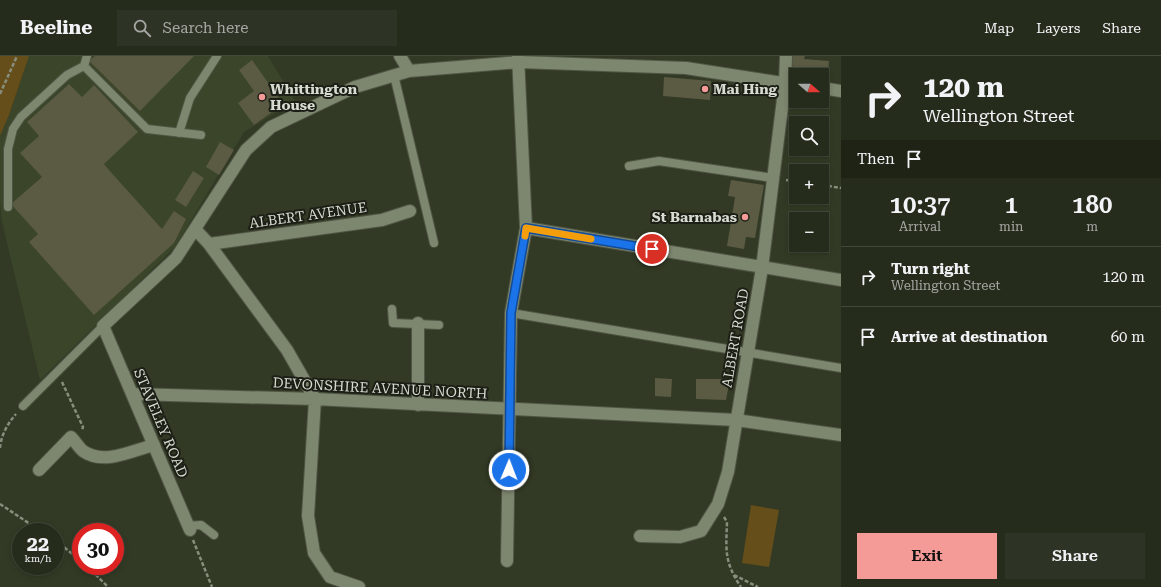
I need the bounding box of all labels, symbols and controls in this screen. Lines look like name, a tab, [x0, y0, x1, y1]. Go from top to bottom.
search box	[117, 10, 397, 46]
text: Beeline	[20, 16, 93, 39]
icon: search	[131, 17, 153, 39]
text: Search here	[163, 19, 248, 37]
text: Map	[984, 20, 1014, 36]
text: Layers	[1036, 20, 1080, 36]
text: Share	[1102, 20, 1141, 36]
north arrow	[789, 68, 829, 108]
map controls	[789, 68, 829, 252]
text: 120 m	[923, 71, 1004, 104]
icon: right	[857, 72, 909, 124]
place label: Whittington House	[270, 81, 358, 113]
place label: Mai Hing	[713, 81, 778, 97]
marker: Mai Hing	[700, 84, 710, 94]
marker: Whittington House	[257, 92, 267, 102]
text: Wellington Street	[923, 105, 1075, 126]
button: search	[789, 116, 829, 156]
icon: arrive	[903, 148, 925, 170]
text: Then	[857, 150, 895, 168]
button: +	[789, 164, 829, 204]
text: 10:37	[890, 191, 950, 219]
text: 1	[1005, 191, 1018, 219]
text: 180	[1072, 191, 1112, 219]
street label: ALBERT AVENUE	[248, 199, 368, 231]
place label: St Barnabas	[652, 209, 737, 225]
marker: St Barnabas	[740, 212, 750, 222]
button: −	[789, 212, 829, 252]
text: Arrival	[899, 219, 941, 234]
text: min	[999, 219, 1023, 234]
text: m	[1086, 219, 1098, 234]
pin	[635, 232, 669, 266]
icon: arrive	[641, 238, 663, 260]
text: Turn right	[891, 260, 970, 278]
icon: right	[857, 266, 879, 288]
text: 120 m	[1102, 268, 1145, 286]
text: Wellington Street	[891, 278, 1000, 293]
street label: ALBERT ROAD	[718, 287, 752, 389]
icon: arrive	[857, 326, 879, 348]
text: Arrive at destination	[891, 328, 1047, 346]
text: 60 m	[1111, 328, 1145, 346]
street label: STAVELEY ROAD	[131, 366, 191, 480]
street label: DEVONSHIRE AVENUE NORTH	[272, 374, 488, 402]
position arrow	[488, 449, 530, 491]
speed limit sign: 30	[72, 523, 124, 575]
text: 22	[27, 532, 49, 556]
button: Exit	[857, 533, 997, 579]
button: Share	[1005, 533, 1145, 579]
text: km/h	[25, 553, 51, 564]

